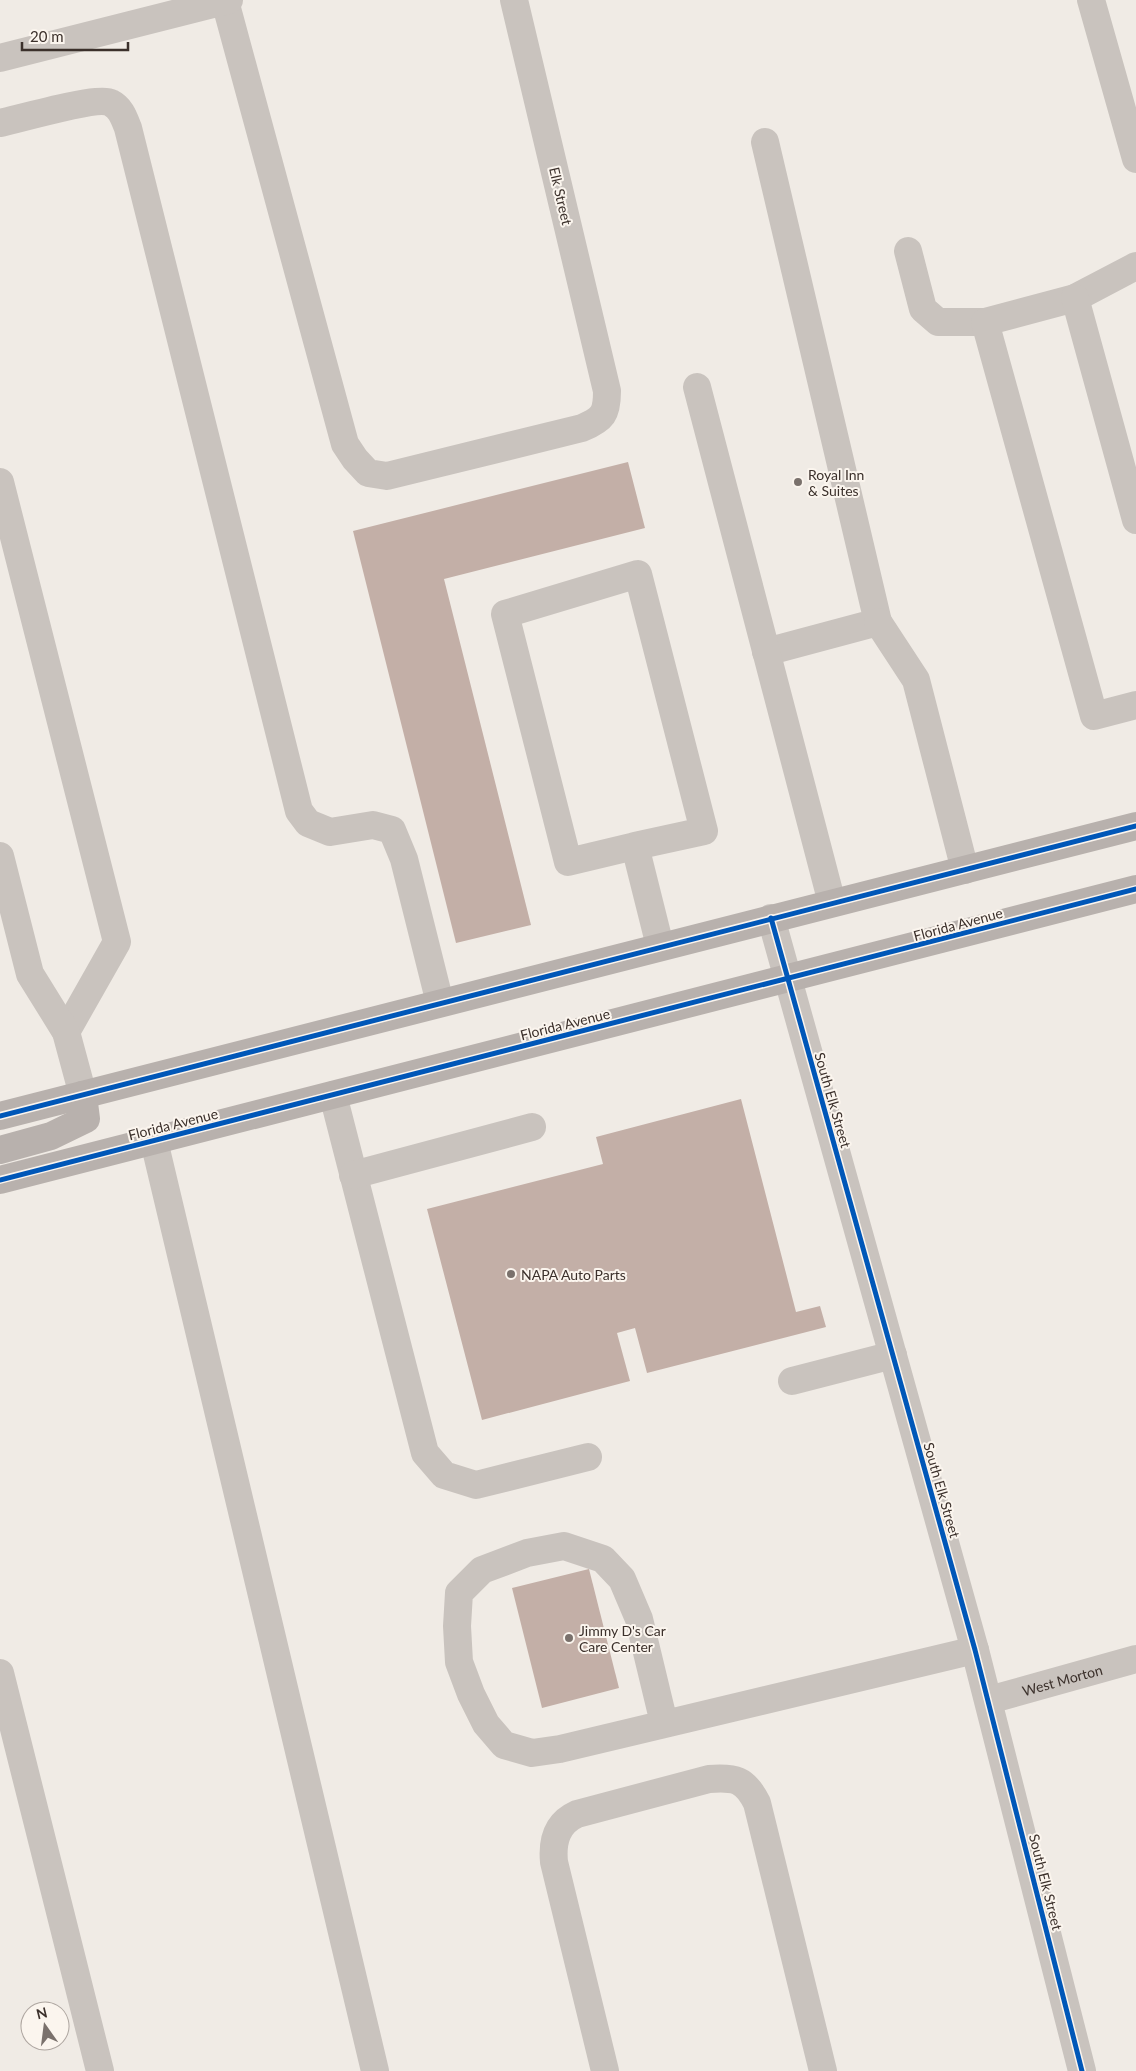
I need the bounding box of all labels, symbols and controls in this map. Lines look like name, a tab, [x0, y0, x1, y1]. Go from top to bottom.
scale bar	[22, 20, 129, 52]
text: 20 m	[30, 27, 64, 45]
street label: Elk Street	[546, 165, 576, 227]
place label: Royal Inn & Suites	[808, 466, 864, 499]
marker: Royal Inn & Suites	[792, 476, 804, 488]
street label: Florida Avenue	[911, 904, 1005, 944]
street label: Florida Avenue	[518, 1005, 612, 1043]
street label: South Elk Street	[811, 1050, 855, 1150]
street label: Florida Avenue	[126, 1105, 220, 1143]
place label: NAPA Auto Parts	[521, 1266, 626, 1283]
marker: NAPA Auto Parts	[505, 1268, 517, 1280]
street label: South Elk Street	[920, 1440, 964, 1540]
place label: Jimmy D's Car Care Center	[579, 1622, 666, 1655]
marker: Jimmy D's Car Care Center	[563, 1632, 575, 1644]
street label: West Morton	[1020, 1660, 1104, 1699]
street label: South Elk Street	[1026, 1832, 1066, 1932]
north arrow	[20, 2001, 70, 2051]
text: N	[34, 2003, 49, 2022]

